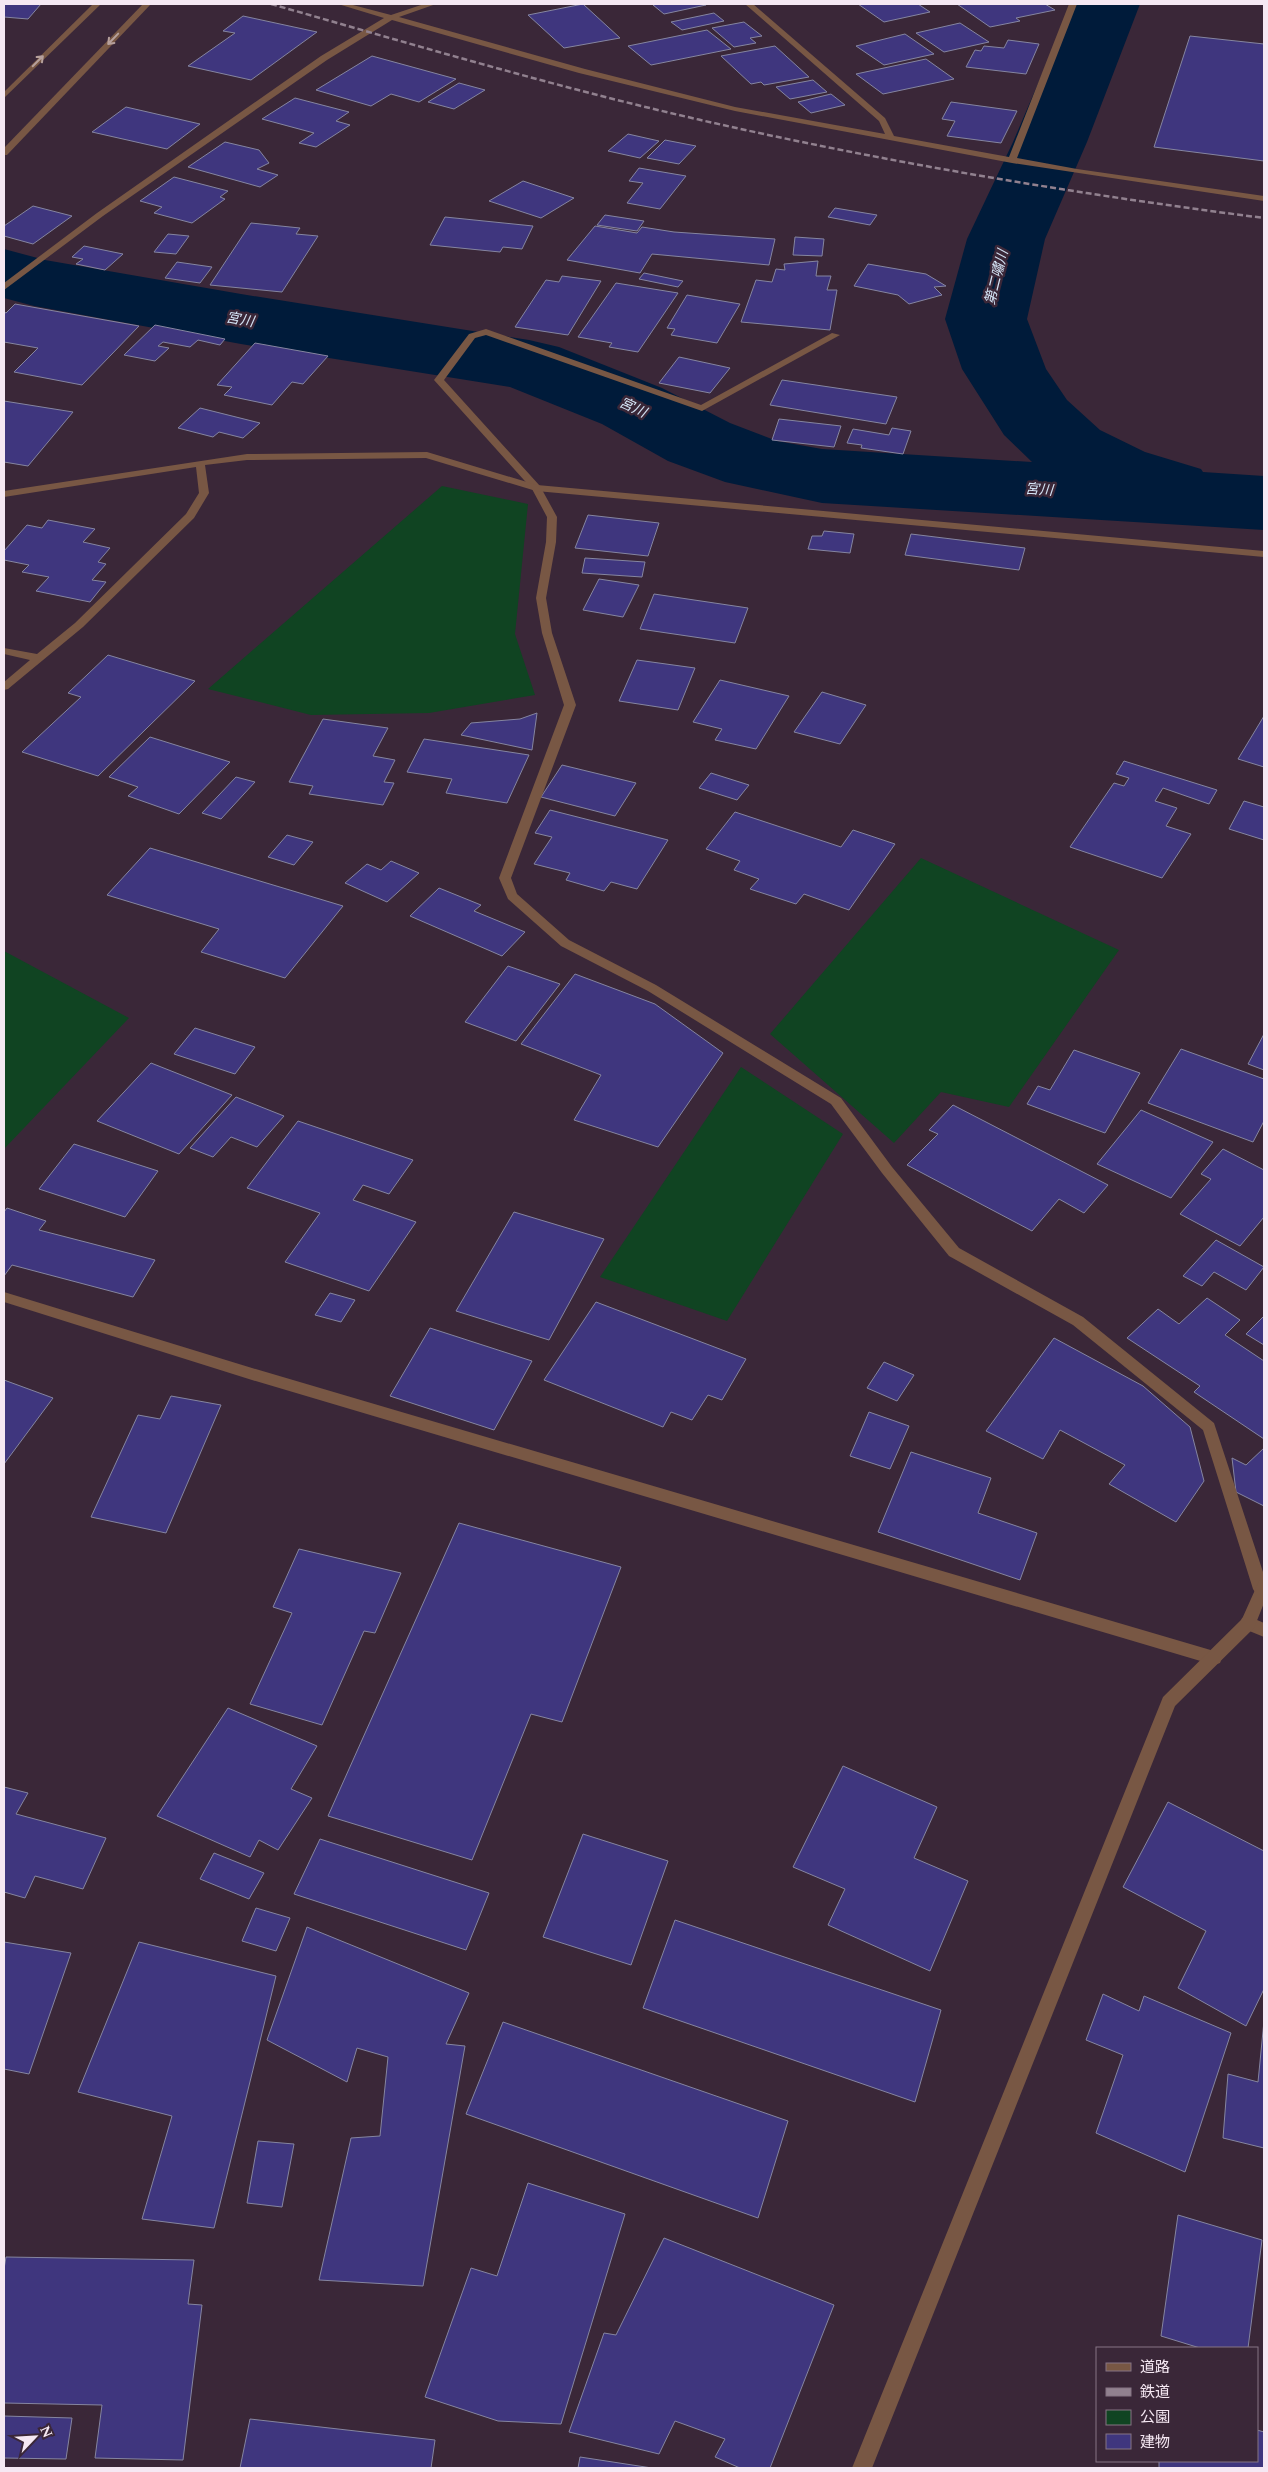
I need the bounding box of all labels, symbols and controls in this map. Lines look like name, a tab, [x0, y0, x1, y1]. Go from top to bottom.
one-way arrow	[107, 32, 119, 45]
one-way arrow	[32, 56, 44, 68]
water label: 第二嘯川	[980, 245, 1014, 307]
water label: 宮川	[224, 307, 257, 333]
water label: 宮川	[616, 392, 652, 424]
water label: 宮川	[1024, 478, 1056, 501]
legend	[1096, 2347, 1258, 2462]
text: 道路	[1140, 2356, 1170, 2379]
text: 鉄道	[1140, 2381, 1170, 2404]
text: 公園	[1140, 2406, 1170, 2429]
north arrow	[10, 2412, 60, 2462]
text: N	[34, 2422, 58, 2441]
text: 建物	[1140, 2431, 1170, 2454]

